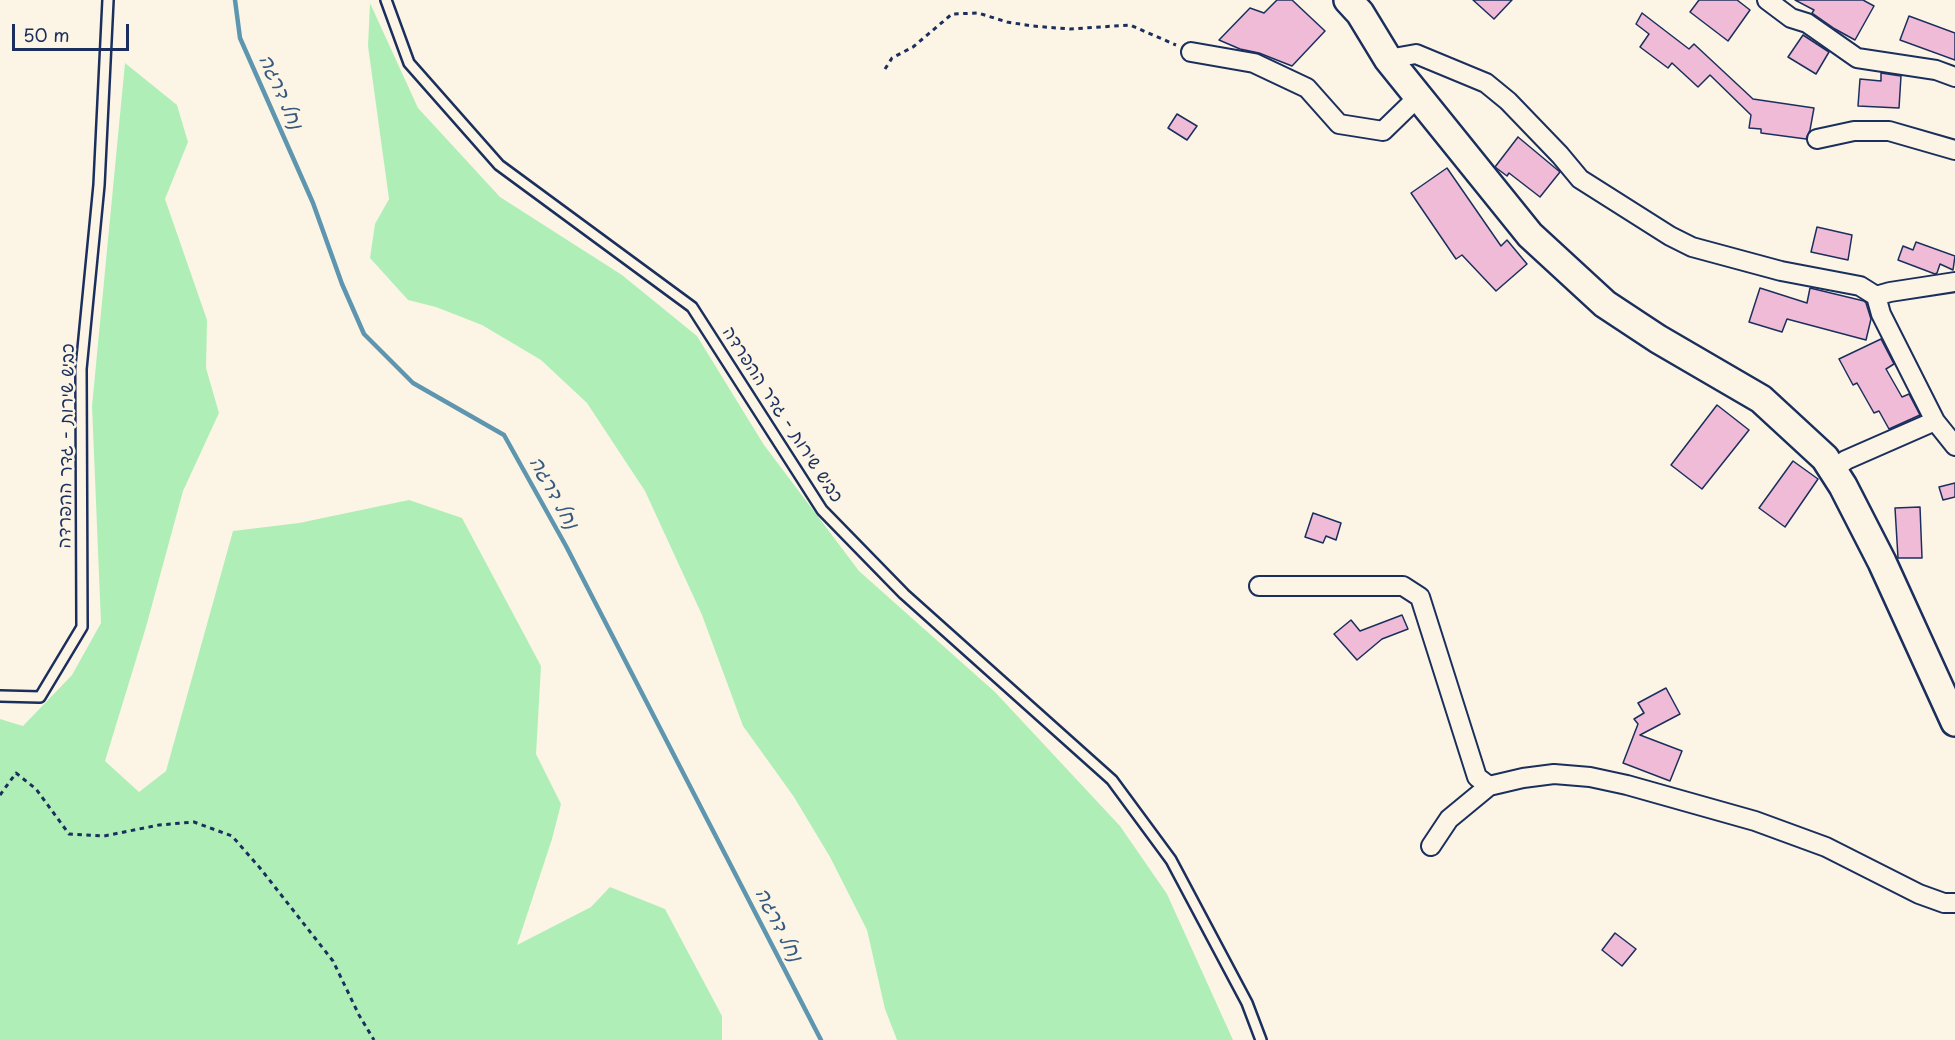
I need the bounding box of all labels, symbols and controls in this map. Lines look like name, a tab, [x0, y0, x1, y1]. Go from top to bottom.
scale bar	[15, 12, 132, 50]
text: 50 m	[23, 21, 70, 48]
water label: נחל דרגה	[253, 51, 307, 133]
street label: כביש שירות - גדר ההפרדה	[717, 323, 847, 507]
street label: כביש שירות - גדר ההפרדה	[54, 343, 80, 549]
water label: נחל דרגה	[523, 452, 583, 534]
water label: נחל דרגה	[749, 884, 807, 966]

